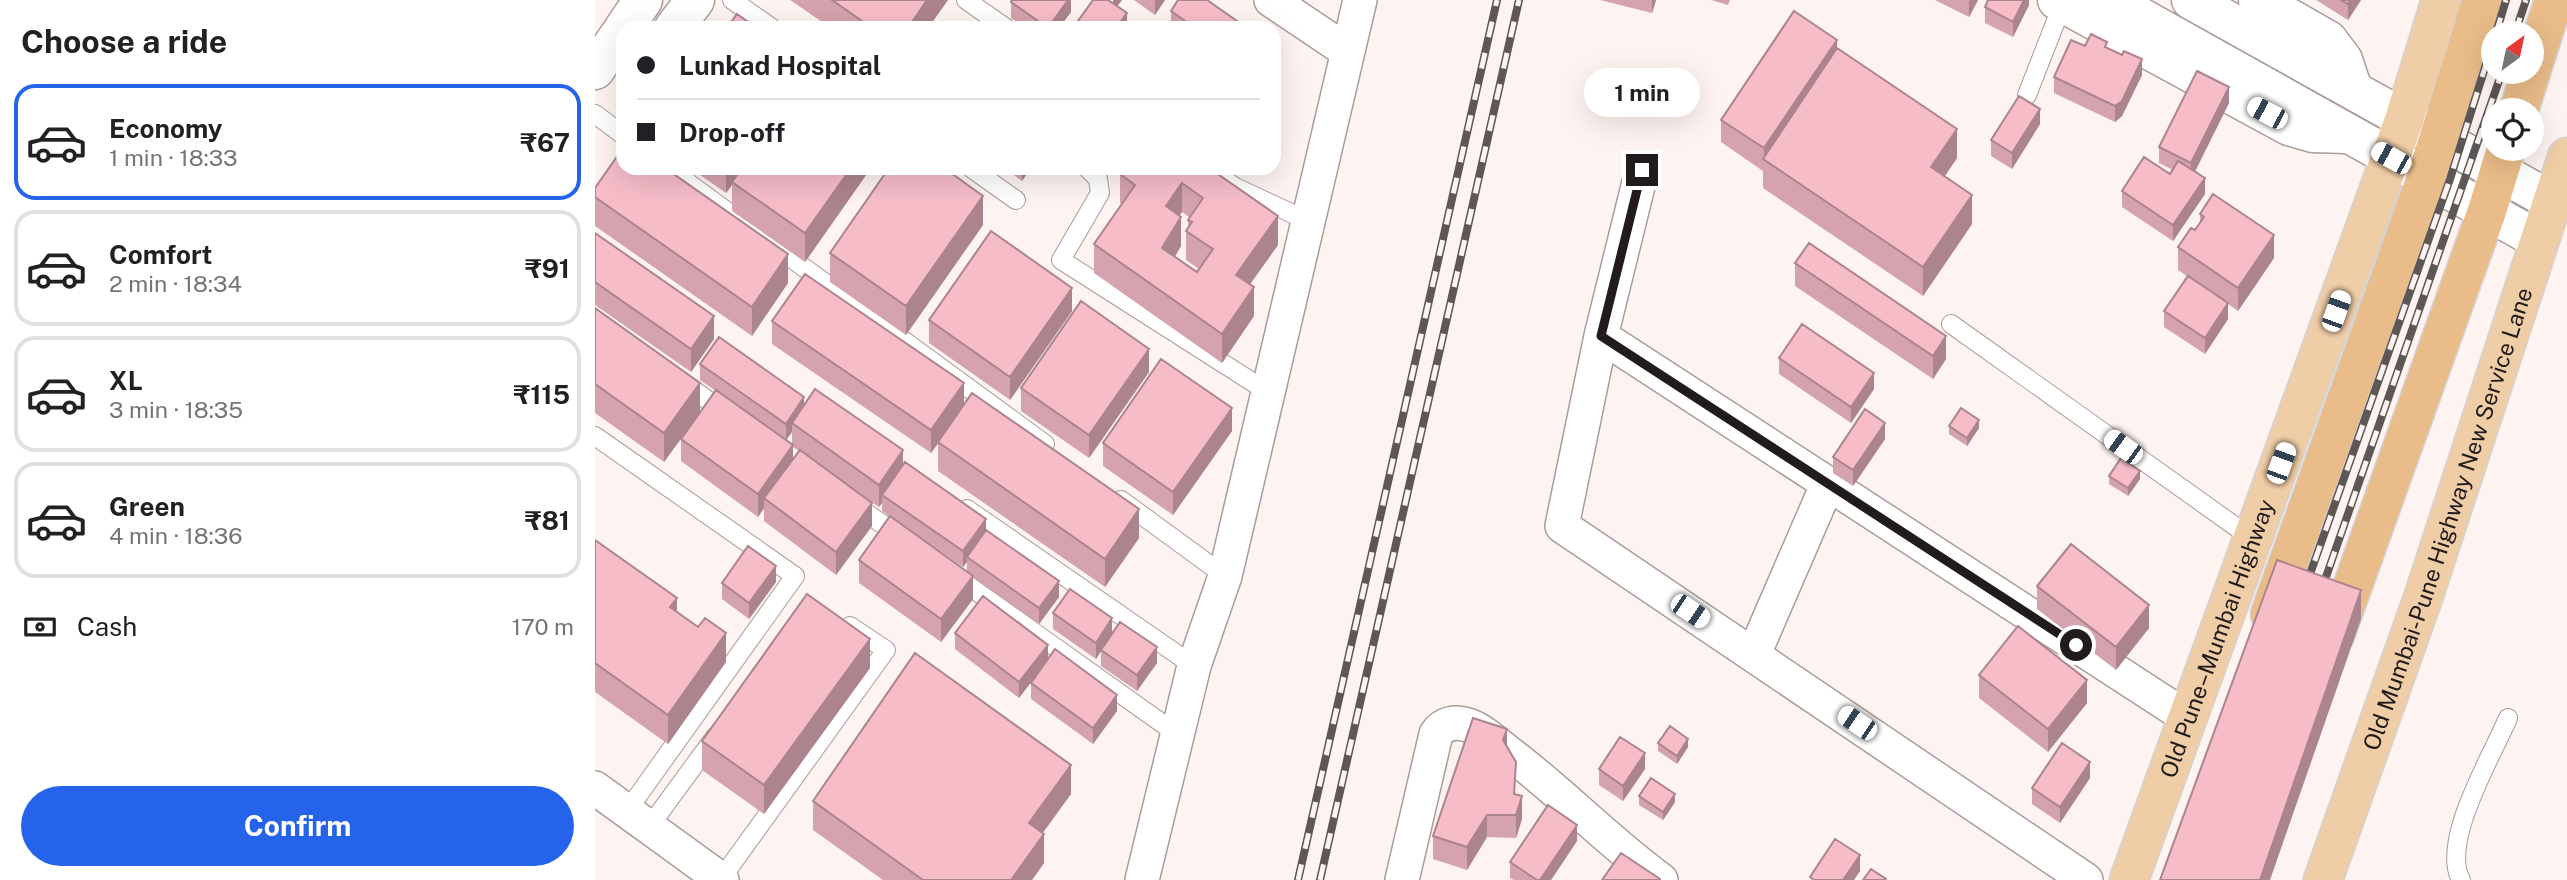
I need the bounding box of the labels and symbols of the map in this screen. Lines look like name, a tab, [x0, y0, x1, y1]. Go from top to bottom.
north arrow	[2481, 21, 2545, 84]
callout: 1 min	[1584, 68, 1700, 118]
car	[2244, 94, 2291, 132]
car	[2368, 139, 2415, 177]
route end	[1626, 154, 1658, 186]
street label: Old Mumbai-Pune Highway New Service Lane	[2357, 284, 2537, 754]
car	[2319, 288, 2354, 334]
car	[2100, 426, 2147, 468]
car	[2264, 440, 2299, 486]
street label: Old Pune–Mumbai Highway	[2154, 495, 2279, 781]
car	[1667, 591, 1714, 631]
route start	[2060, 629, 2092, 661]
car	[1834, 703, 1881, 743]

